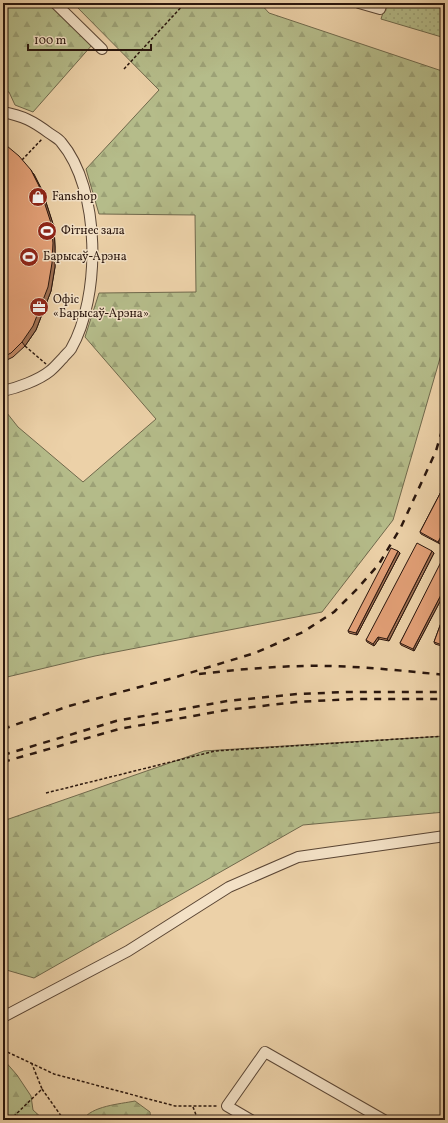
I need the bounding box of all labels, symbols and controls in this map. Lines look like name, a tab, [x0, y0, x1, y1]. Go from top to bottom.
scale bar	[28, 26, 151, 52]
text: 100 m	[34, 33, 67, 49]
shop icon: Fanshop	[27, 186, 49, 208]
place label: Fanshop	[52, 189, 97, 205]
sports icon: Фітнес зала	[36, 220, 58, 242]
place label: Фітнес зала	[61, 223, 125, 239]
sports icon: Барысаў-Арэна	[18, 246, 40, 268]
place label: Барысаў-Арэна	[43, 249, 127, 265]
place label: Офіс «Барысаў-Арэна»	[53, 292, 149, 322]
office icon: Офіс «Барысаў-Арэна»	[28, 296, 50, 318]

